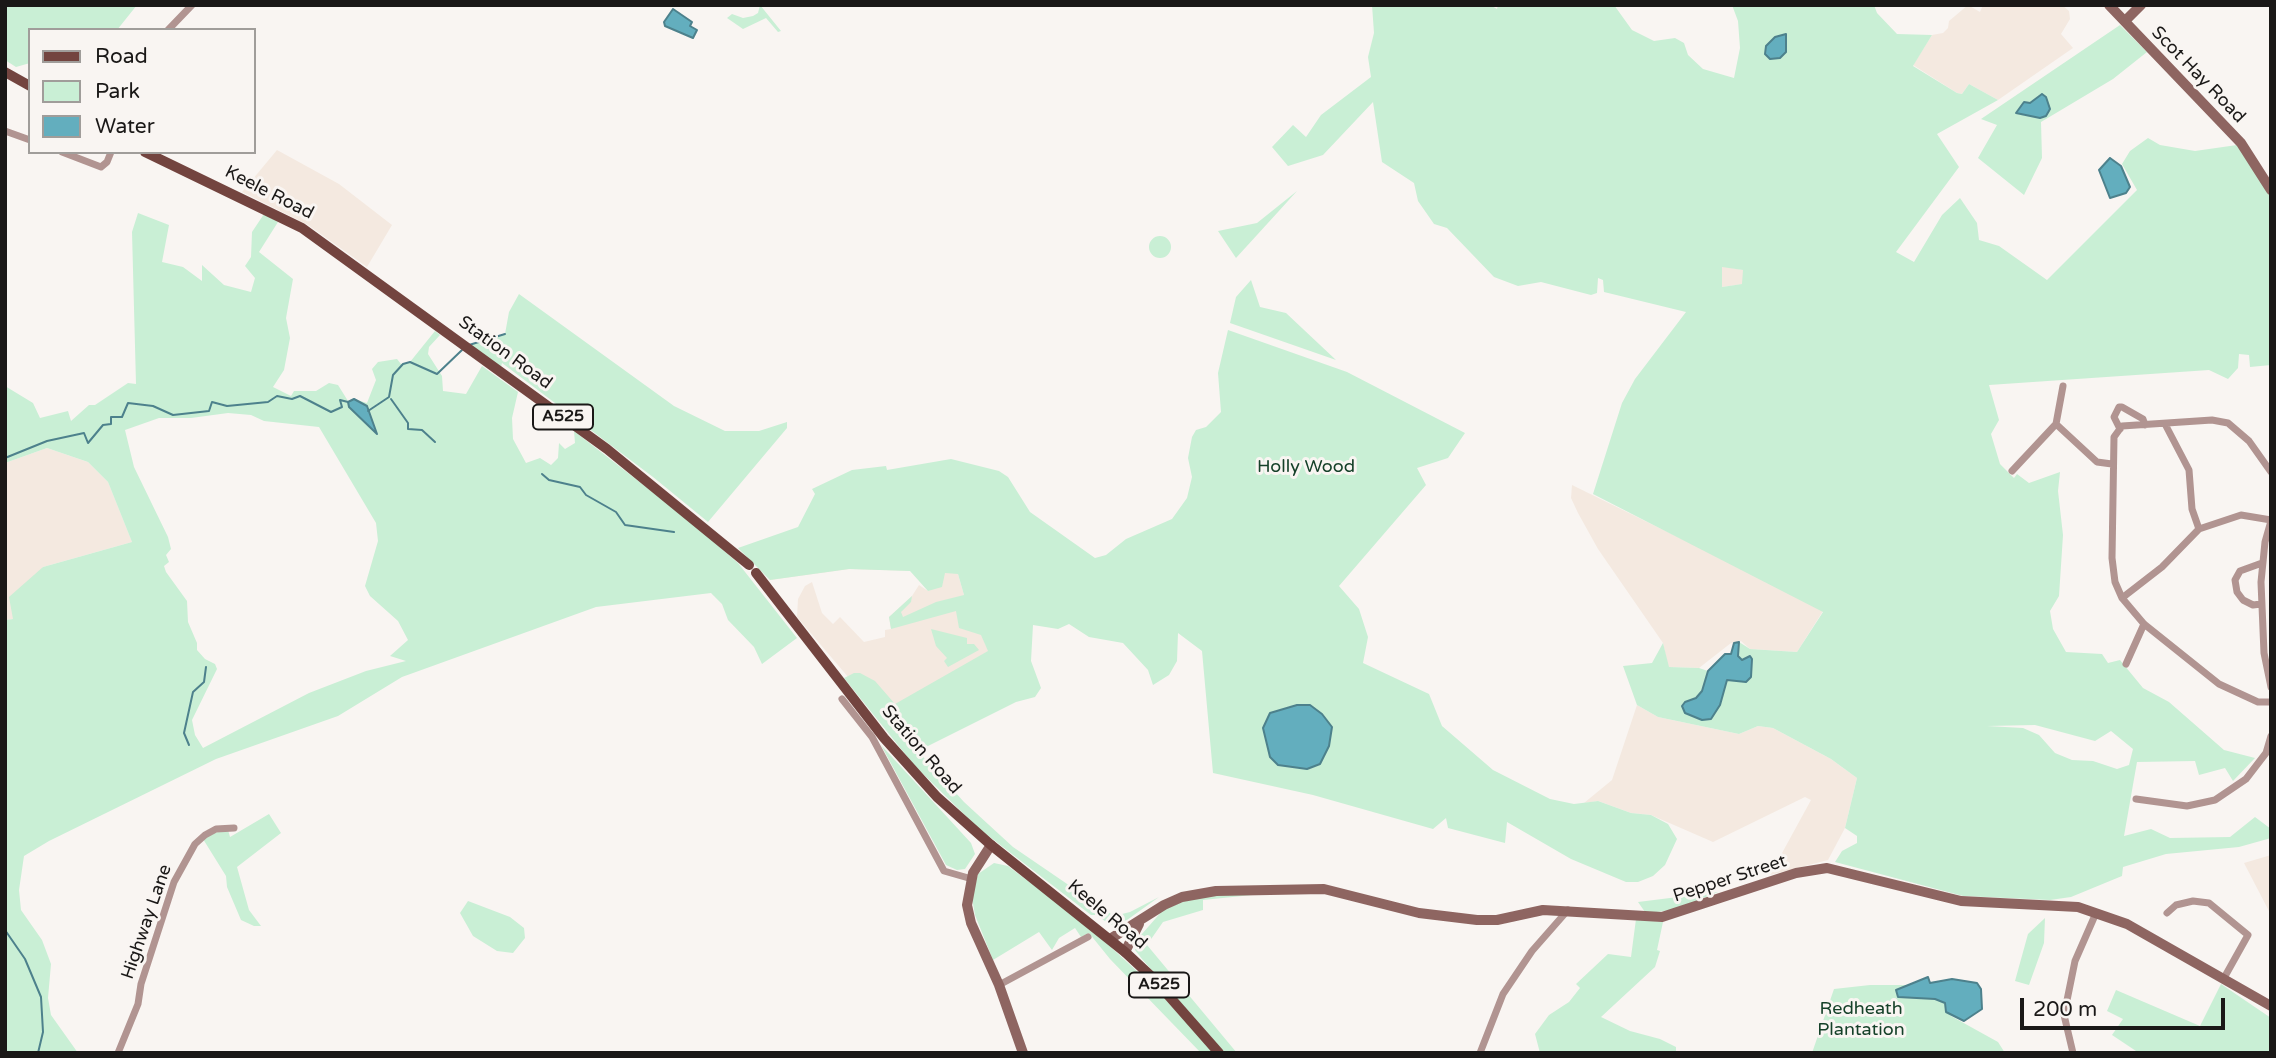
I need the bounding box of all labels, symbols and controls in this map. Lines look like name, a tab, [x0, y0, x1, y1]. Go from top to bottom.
street label: Scot Hay Road	[2146, 22, 2250, 128]
legend	[28, 28, 256, 154]
text: Road	[95, 44, 148, 69]
text: Park	[95, 79, 140, 104]
text: Water	[95, 114, 155, 139]
street label: Keele Road	[221, 161, 317, 225]
street label: Station Road	[454, 312, 556, 394]
road number: A525	[533, 404, 593, 430]
park label: Holly Wood	[1257, 456, 1355, 478]
street label: Station Road	[877, 701, 965, 799]
street label: Pepper Street	[1671, 851, 1789, 907]
street label: Highway Lane	[117, 862, 177, 982]
street label: Keele Road	[1063, 876, 1151, 954]
road number: A525	[1129, 973, 1189, 998]
scale bar	[2024, 984, 2229, 1028]
text: 200 m	[2033, 997, 2097, 1022]
park label: Redheath Plantation	[1817, 998, 1905, 1040]

